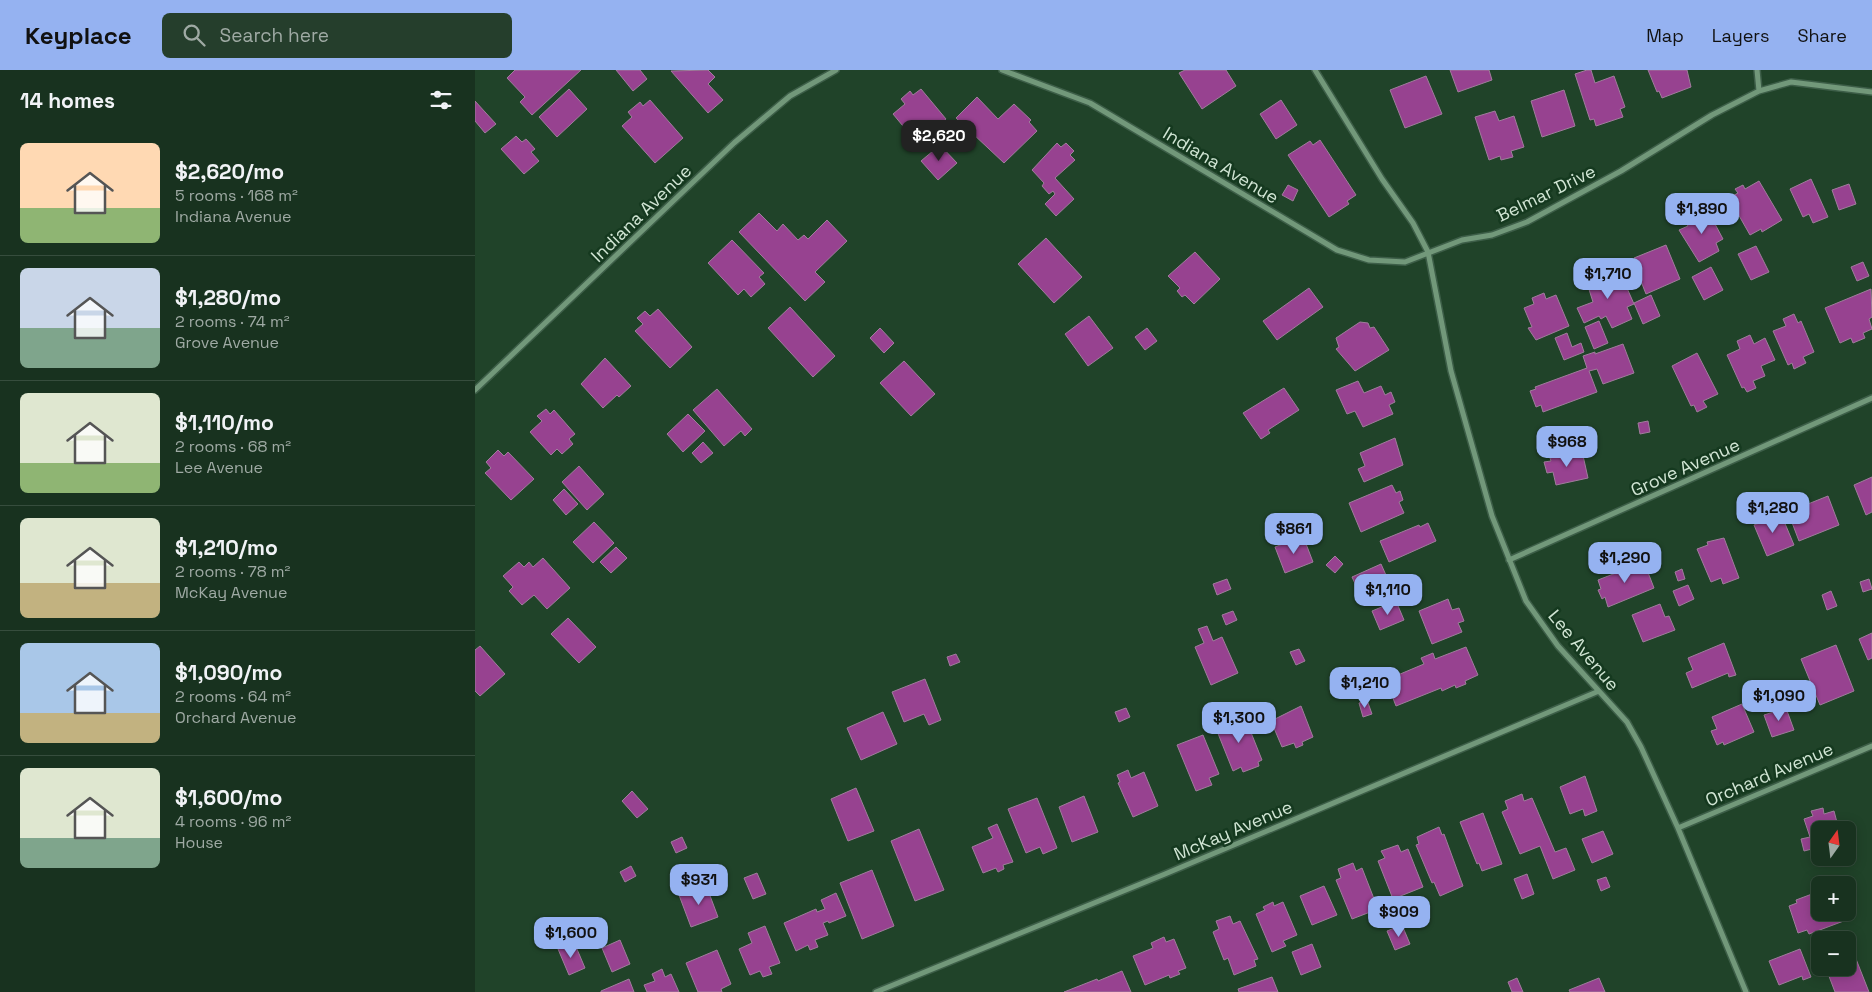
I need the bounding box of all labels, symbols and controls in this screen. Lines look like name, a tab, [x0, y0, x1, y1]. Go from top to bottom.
search box	[162, 13, 512, 58]
text: Keyplace	[25, 20, 132, 51]
icon: search	[180, 21, 208, 49]
text: Search here	[220, 23, 329, 48]
text: Map	[1646, 24, 1684, 47]
text: Layers	[1712, 24, 1769, 47]
text: Share	[1797, 24, 1847, 47]
icon: filters	[427, 86, 455, 114]
text: 14 homes	[20, 87, 115, 114]
pin: $2,620	[898, 119, 980, 162]
street label: Indiana Avenue	[1159, 121, 1283, 209]
text: $2,620	[912, 125, 966, 146]
text: $2,620/mo	[175, 158, 284, 185]
street label: Indiana Avenue	[586, 159, 696, 267]
street label: Belmar Drive	[1493, 159, 1599, 227]
icon: home	[60, 163, 120, 223]
text: 5 rooms · 168 m²	[175, 185, 298, 206]
pin: $1,890	[1661, 192, 1743, 235]
text: $1,890	[1676, 198, 1728, 219]
text: Indiana Avenue	[175, 206, 292, 227]
pin: $1,710	[1567, 258, 1649, 300]
text: $1,710	[1584, 263, 1632, 284]
text: $1,280/mo	[175, 284, 281, 311]
icon: home	[60, 288, 120, 348]
text: 2 rooms · 74 m²	[175, 311, 290, 332]
text: Grove Avenue	[175, 332, 279, 353]
text: $1,110/mo	[175, 409, 274, 436]
icon: home	[60, 413, 120, 473]
pin: $968	[1537, 426, 1597, 468]
text: $968	[1547, 431, 1587, 452]
street label: Grove Avenue	[1627, 433, 1743, 501]
text: 2 rooms · 68 m²	[175, 436, 291, 457]
text: Lee Avenue	[175, 457, 263, 478]
pin: $1,280	[1732, 492, 1814, 534]
text: $1,280	[1747, 497, 1799, 518]
pin: $861	[1264, 512, 1324, 555]
text: $861	[1276, 518, 1312, 539]
text: $1,210/mo	[175, 534, 278, 561]
icon: home	[60, 538, 120, 598]
pin: $1,290	[1584, 542, 1666, 584]
text: $1,290	[1599, 547, 1651, 568]
text: 2 rooms · 78 m²	[175, 561, 290, 582]
pin: $1,110	[1347, 574, 1429, 616]
text: $1,110	[1365, 579, 1411, 600]
text: McKay Avenue	[175, 582, 287, 603]
street label: Lee Avenue	[1543, 605, 1625, 695]
text: $1,090/mo	[175, 659, 282, 686]
icon: home	[60, 663, 120, 723]
pin: $1,210	[1324, 666, 1406, 709]
text: $1,210	[1341, 672, 1389, 693]
pin: $1,090	[1738, 680, 1820, 722]
text: $1,090	[1753, 685, 1805, 706]
text: 2 rooms · 64 m²	[175, 686, 291, 707]
pin: $1,300	[1198, 702, 1280, 744]
text: Orchard Avenue	[175, 707, 296, 728]
text: $1,300	[1213, 707, 1265, 728]
street label: Orchard Avenue	[1702, 737, 1836, 811]
text: $1,600/mo	[175, 784, 282, 811]
icon: home	[60, 788, 120, 848]
street label: McKay Avenue	[1170, 795, 1296, 865]
text: 4 rooms · 96 m²	[175, 811, 291, 832]
north arrow	[1811, 821, 1856, 866]
map controls	[1811, 821, 1856, 976]
text: House	[175, 832, 223, 853]
pin: $931	[669, 864, 729, 906]
text: $931	[681, 869, 717, 890]
button: +	[1811, 876, 1856, 921]
pin: $909	[1369, 896, 1429, 938]
text: $909	[1379, 901, 1419, 922]
pin: $1,600	[530, 916, 612, 959]
text: $1,600	[545, 922, 597, 943]
button: −	[1811, 931, 1856, 976]

